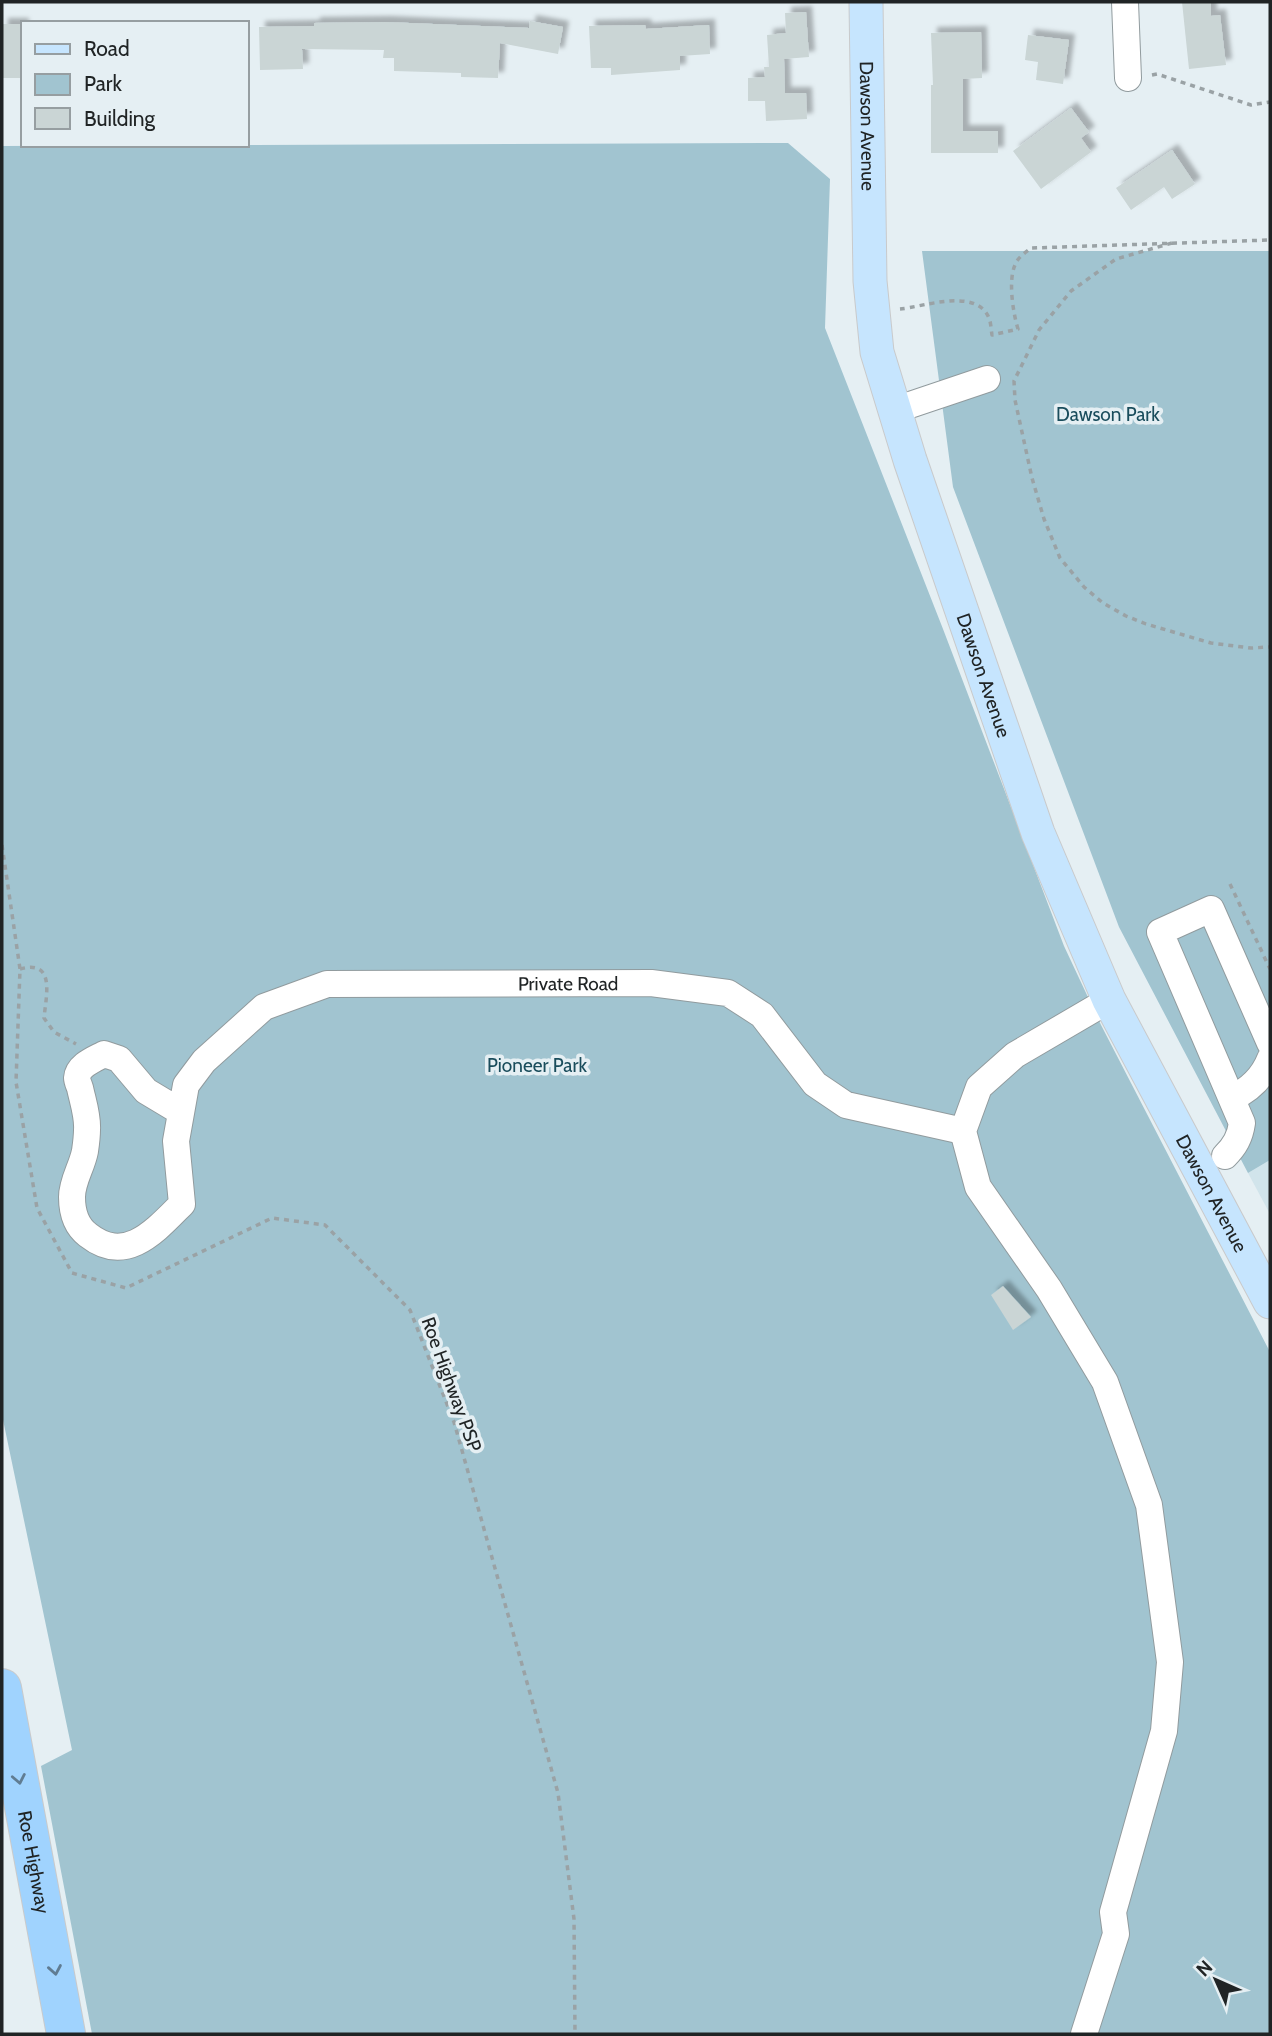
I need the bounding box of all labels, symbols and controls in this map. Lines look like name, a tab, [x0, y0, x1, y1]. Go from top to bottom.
legend	[21, 21, 248, 147]
text: Road	[84, 36, 130, 61]
street label: Dawson Avenue	[855, 61, 880, 191]
text: Park	[84, 71, 122, 96]
text: Building	[84, 106, 156, 131]
park label: Dawson Park	[1056, 403, 1160, 426]
street label: Dawson Avenue	[951, 610, 1015, 741]
street label: Private Road	[518, 972, 618, 995]
park label: Pioneer Park	[487, 1054, 587, 1077]
street label: Dawson Avenue	[1171, 1131, 1252, 1256]
street label: Roe Highway PSP	[417, 1314, 487, 1455]
one-way arrow	[11, 1773, 26, 1785]
street label: Roe Highway	[13, 1809, 55, 1916]
north arrow	[1181, 1945, 1251, 2015]
text: N	[1191, 1955, 1217, 1981]
one-way arrow	[46, 1964, 61, 1976]

